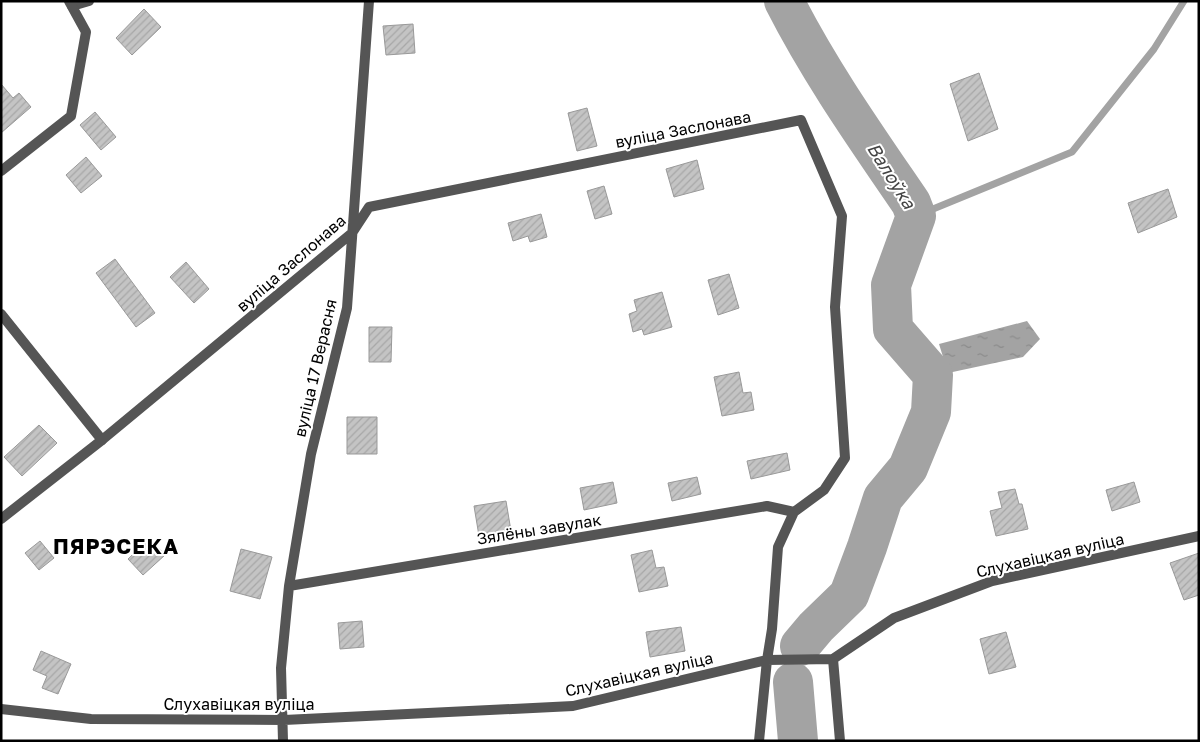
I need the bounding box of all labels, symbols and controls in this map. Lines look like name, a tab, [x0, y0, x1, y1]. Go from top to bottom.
street label: вуліца Заслонава	[613, 106, 753, 152]
water label: Валоўка	[863, 138, 921, 213]
street label: вуліца Заслонава	[232, 210, 350, 316]
street label: вуліца 17 Верасня	[289, 297, 341, 439]
street label: Зялёны завулак	[475, 509, 603, 549]
street label: Слухавіцкая вуліца	[974, 528, 1126, 582]
district label: ПЯРЭСЕКА	[53, 533, 179, 559]
street label: Слухавіцкая вуліца	[563, 647, 715, 701]
street label: Слухавіцкая вуліца	[163, 694, 315, 714]

